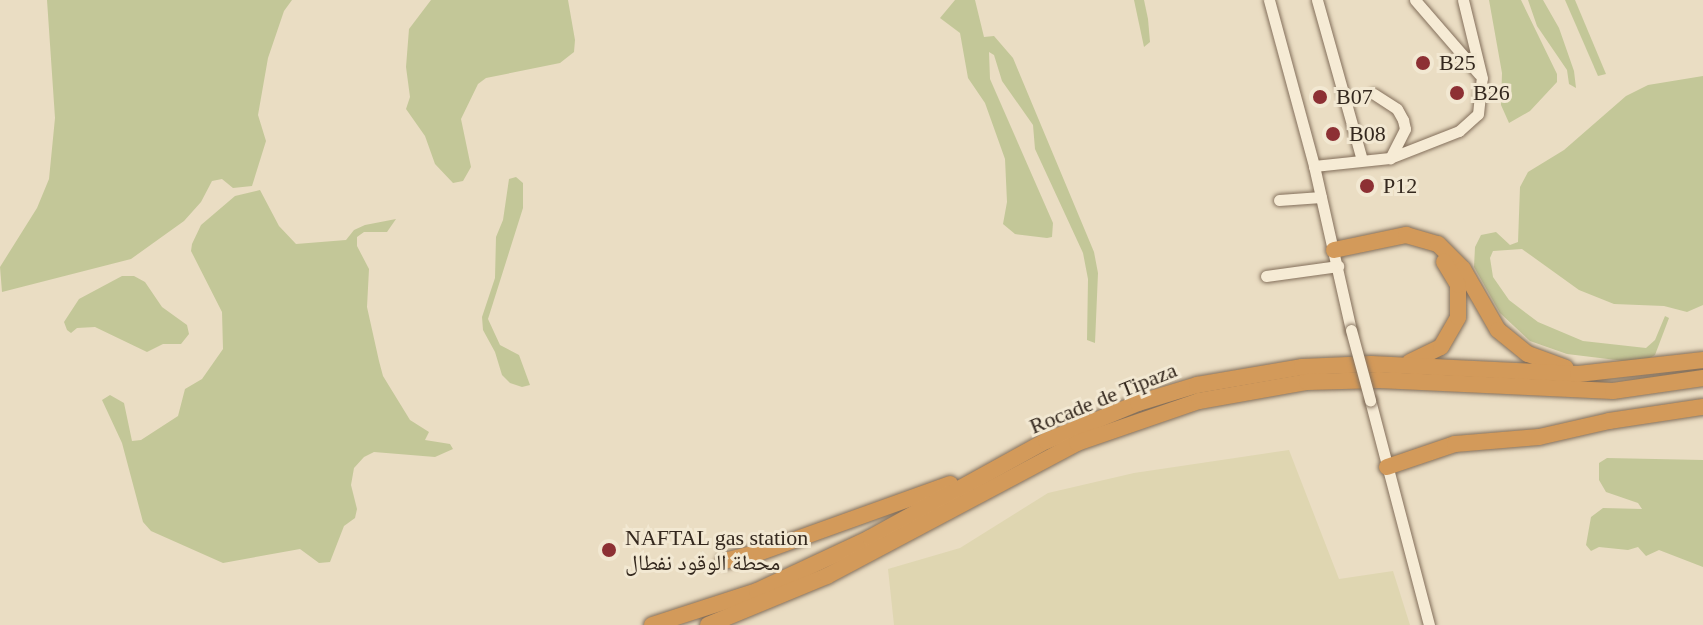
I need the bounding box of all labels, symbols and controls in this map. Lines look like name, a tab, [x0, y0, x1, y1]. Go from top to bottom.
place label: B25	[1439, 50, 1476, 76]
marker: B25	[1414, 54, 1432, 72]
place label: B26	[1473, 80, 1510, 106]
place label: B07	[1336, 84, 1373, 110]
marker: B26	[1448, 84, 1466, 102]
marker: B07	[1311, 88, 1329, 106]
place label: B08	[1349, 121, 1386, 147]
marker: B08	[1324, 125, 1342, 143]
place label: P12	[1383, 173, 1417, 199]
marker: P12	[1358, 177, 1376, 195]
street label: Rocade de Tipaza	[1025, 356, 1181, 440]
place label: NAFTAL gas station محطة الوقود نفطال	[625, 524, 809, 576]
marker: NAFTAL gas station محطة الوقود نفطال	[600, 541, 618, 559]

